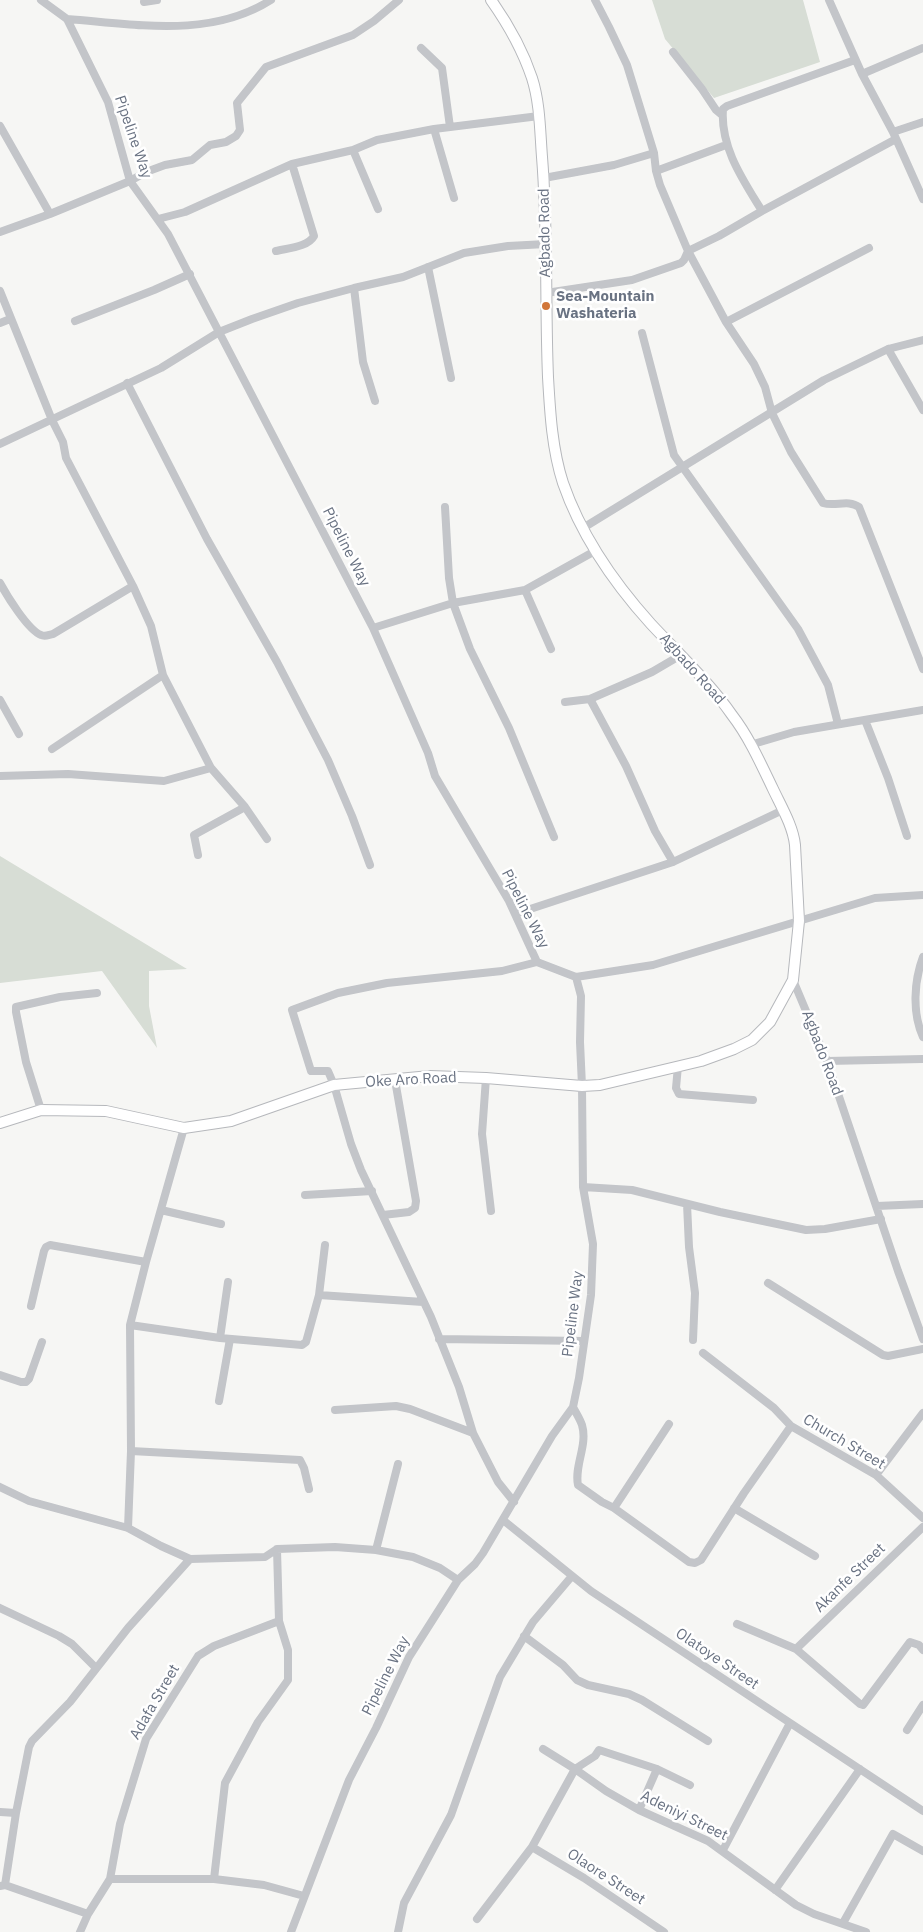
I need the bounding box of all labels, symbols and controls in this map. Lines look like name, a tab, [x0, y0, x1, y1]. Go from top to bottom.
street label: Pipeline Way	[110, 93, 156, 181]
street label: Agbado Road	[535, 188, 555, 278]
place label: Sea-Mountain Washateria	[556, 288, 654, 323]
marker: Sea-Mountain Washateria	[540, 300, 552, 312]
street label: Pipeline Way	[318, 504, 374, 590]
street label: Agbado Road	[655, 630, 729, 708]
street label: Pipeline Way	[497, 866, 553, 952]
street label: Agbado Road	[798, 1008, 846, 1098]
street label: Oke Aro Road	[365, 1069, 457, 1091]
street label: Pipeline Way	[559, 1270, 587, 1358]
street label: Church Street	[800, 1410, 888, 1474]
street label: Akanfe Street	[811, 1540, 889, 1616]
street label: Olatoye Street	[672, 1625, 762, 1693]
street label: Pipeline Way	[358, 1633, 414, 1719]
street label: Adafa Street	[126, 1661, 184, 1743]
street label: Adeniyi Street	[637, 1787, 731, 1845]
street label: Olaore Street	[564, 1845, 648, 1909]

